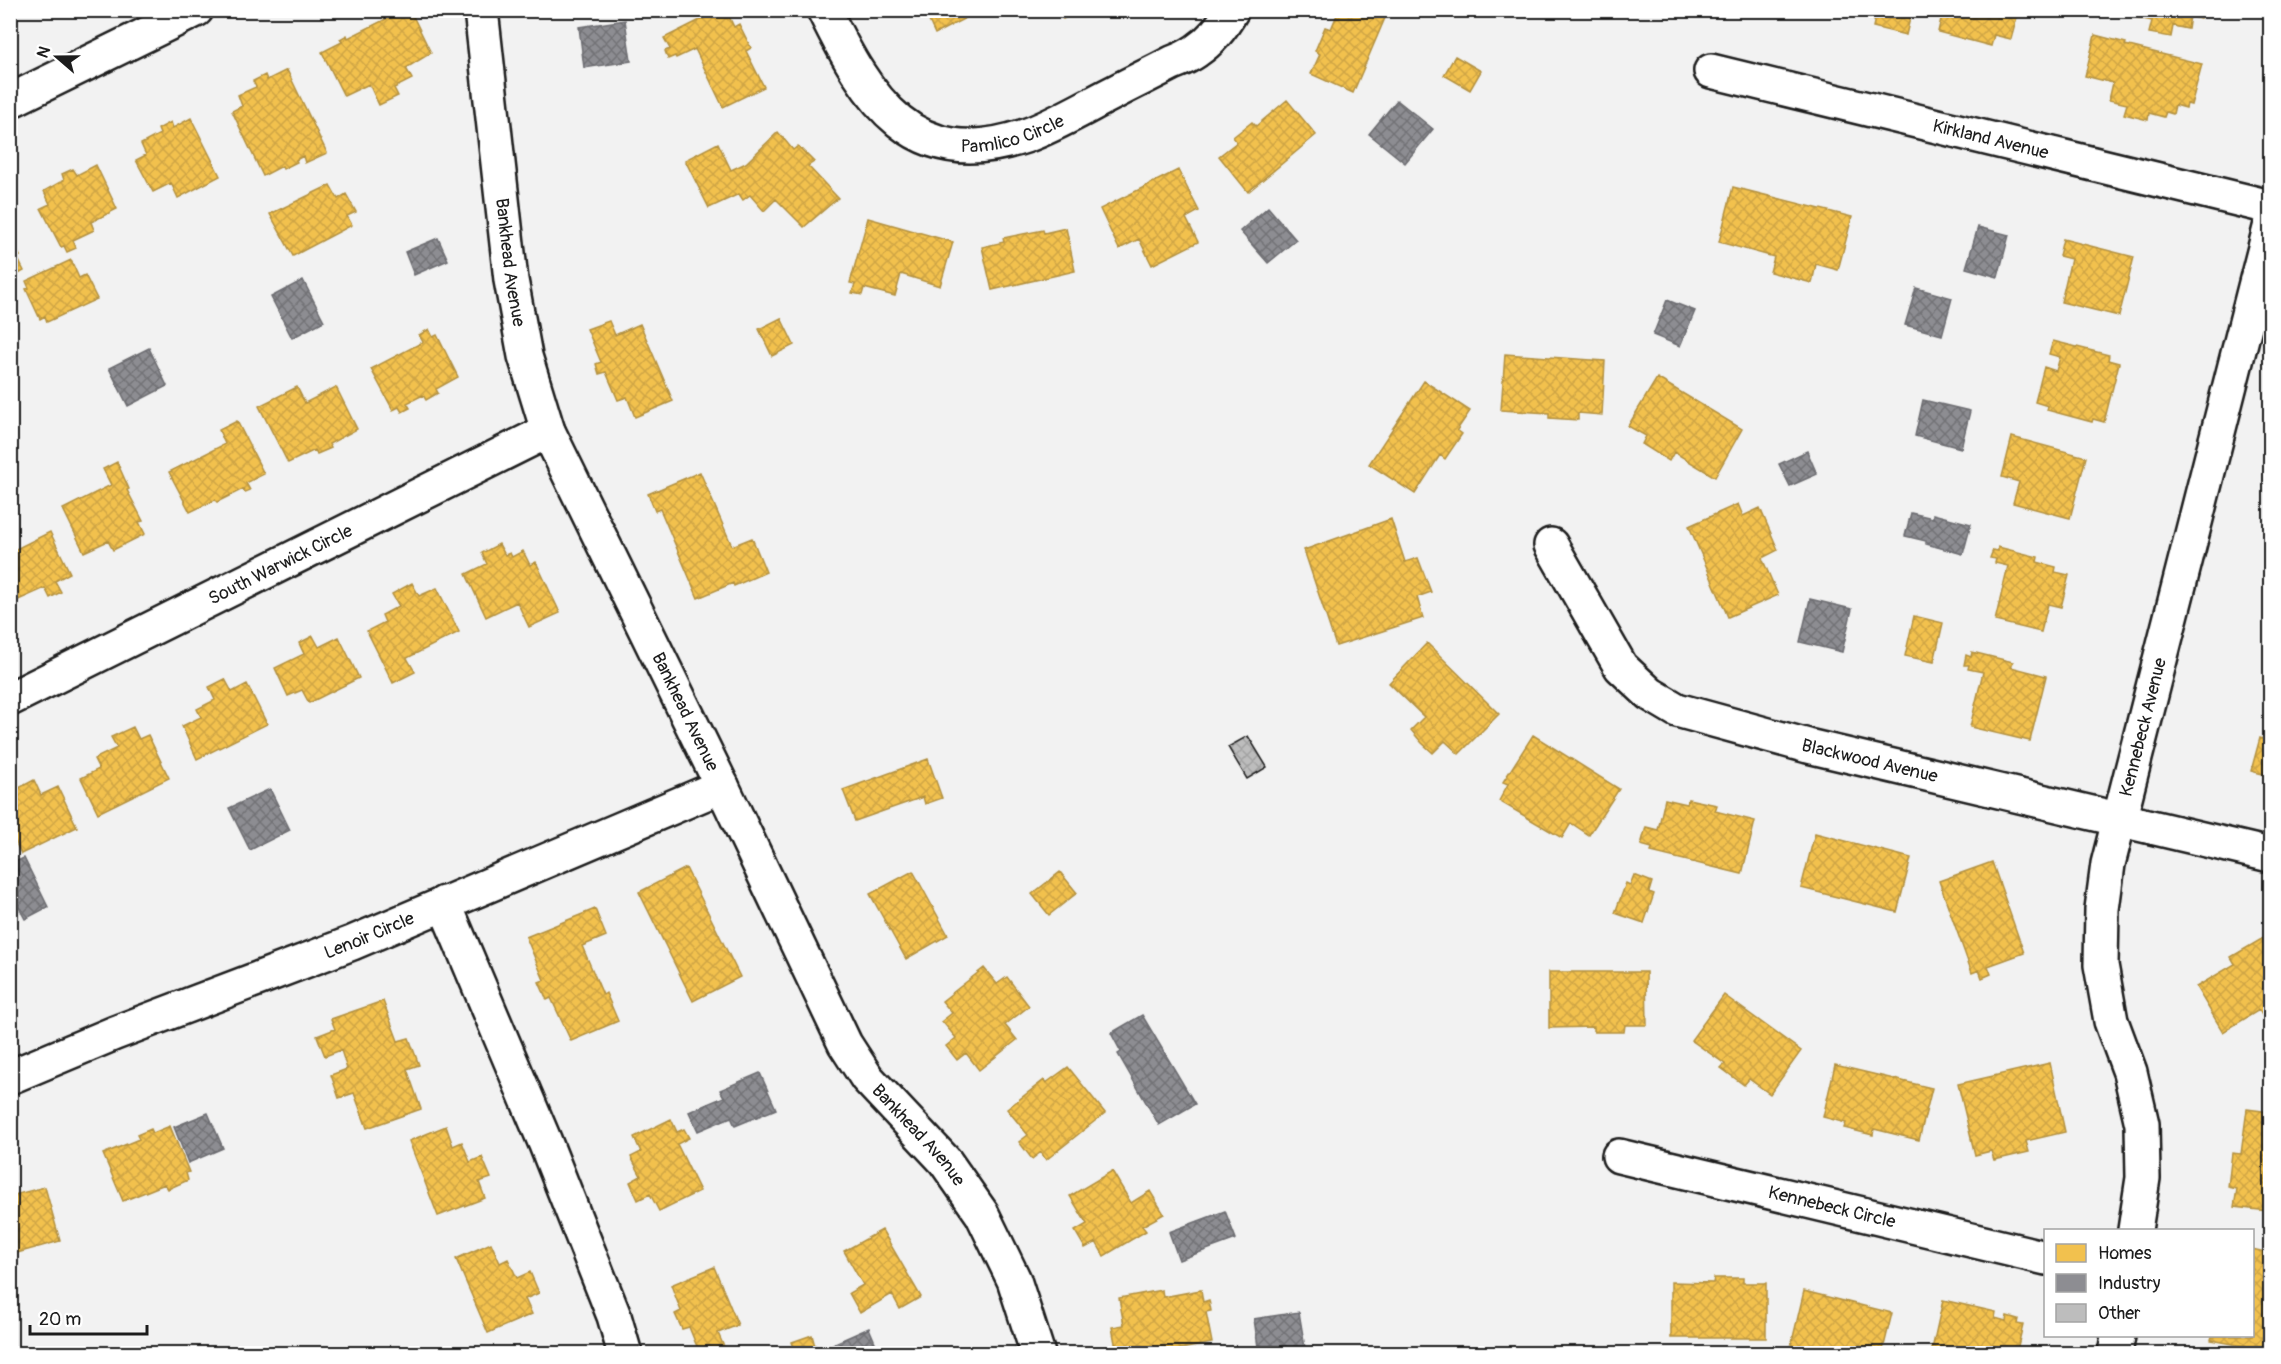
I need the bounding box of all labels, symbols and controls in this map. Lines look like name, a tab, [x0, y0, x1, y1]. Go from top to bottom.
north arrow	[27, 27, 87, 87]
text: N	[33, 44, 55, 61]
street label: Pamlico Circle	[960, 109, 1068, 158]
street label: Kirkland Avenue	[1931, 114, 2051, 164]
street label: Bankhead Avenue	[490, 197, 531, 329]
street label: South Warwick Circle	[204, 519, 356, 610]
street label: Bankhead Avenue	[647, 648, 724, 775]
street label: Kennebeck Avenue	[2114, 655, 2172, 799]
street label: Blackwood Avenue	[1799, 733, 1940, 788]
street label: Lenoir Circle	[321, 906, 418, 964]
street label: Bankhead Avenue	[867, 1079, 970, 1191]
street label: Kennebeck Circle	[1766, 1181, 1898, 1233]
legend	[2044, 1229, 2254, 1337]
text: Homes	[2098, 1242, 2151, 1265]
text: Industry	[2098, 1272, 2161, 1295]
scale bar	[30, 1298, 147, 1336]
text: Other	[2098, 1302, 2141, 1325]
text: 20 m	[39, 1308, 81, 1331]

